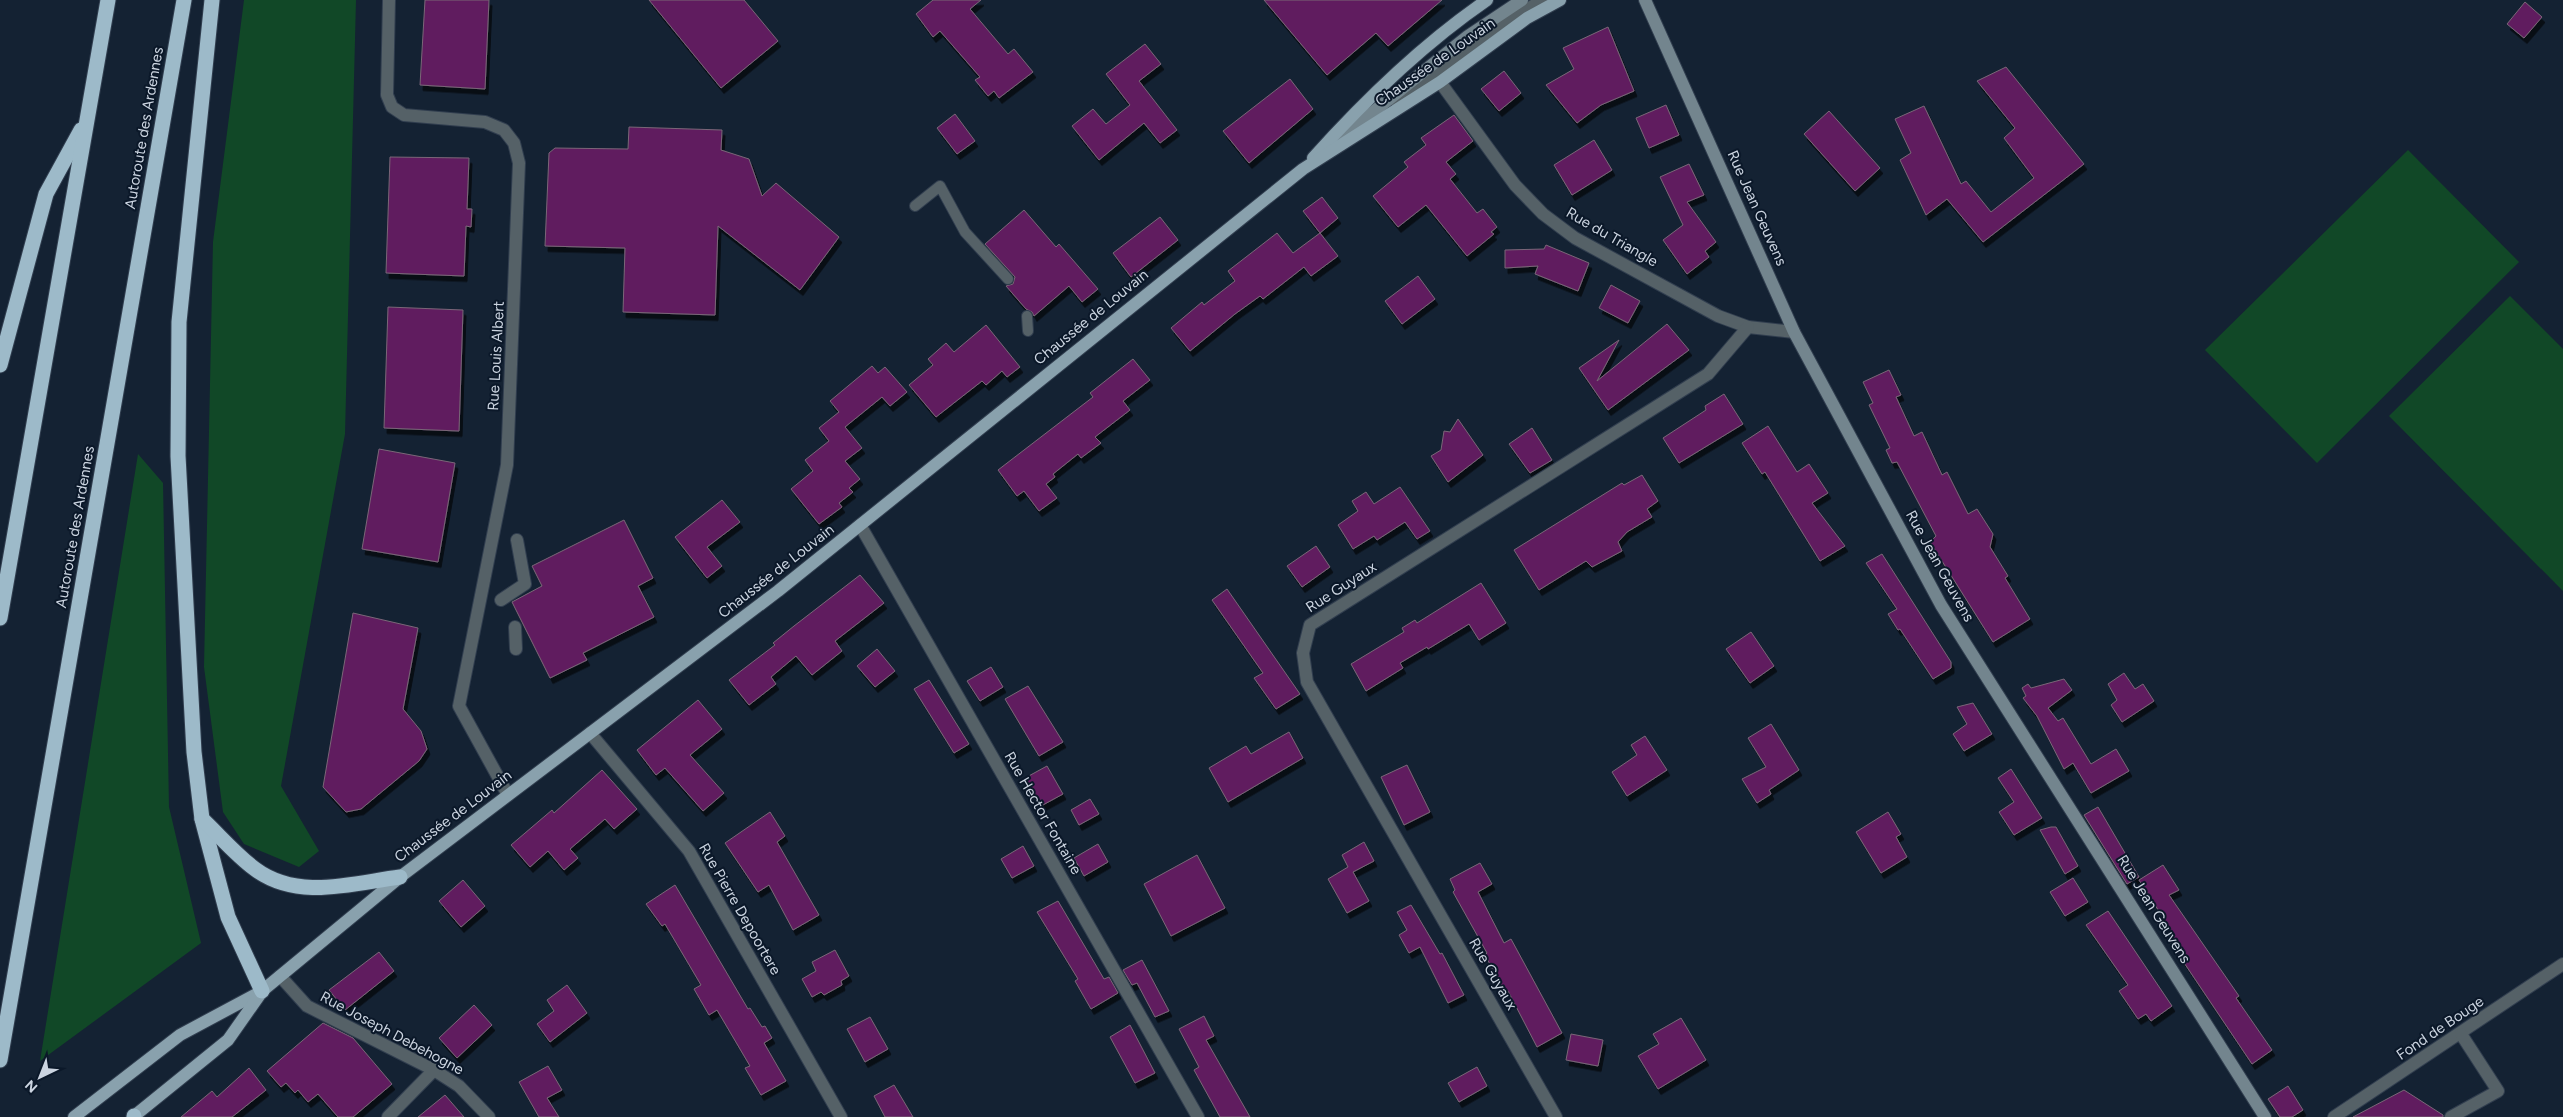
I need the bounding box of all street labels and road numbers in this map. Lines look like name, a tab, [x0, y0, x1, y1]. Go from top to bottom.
street label: Chaussée de Louvain	[1372, 14, 1498, 110]
street label: Autoroute des Ardennes	[121, 46, 167, 210]
street label: Rue Jean Geuvens	[1723, 147, 1791, 269]
street label: Rue du Triangle	[1563, 203, 1661, 271]
street label: Chaussée de Louvain	[1030, 265, 1152, 369]
street label: Rue Louis Albert	[484, 300, 508, 411]
street label: Autoroute des Ardennes	[52, 445, 98, 609]
street label: Rue Jean Geuvens	[1902, 507, 1978, 625]
street label: Chaussée de Louvain	[715, 520, 837, 622]
street label: Rue Guyaux	[1302, 558, 1380, 616]
street label: Rue Hector Fontaine	[1001, 748, 1085, 878]
street label: Chaussée de Louvain	[391, 766, 515, 866]
street label: Rue Pierre Depoortere	[695, 840, 785, 978]
street label: Rue Jean Geuvens	[2113, 851, 2195, 967]
street label: Rue Guyaux	[1465, 935, 1521, 1013]
street label: Rue Joseph Debehogne	[317, 987, 467, 1079]
street label: Fond de Bouge	[2393, 992, 2487, 1064]

